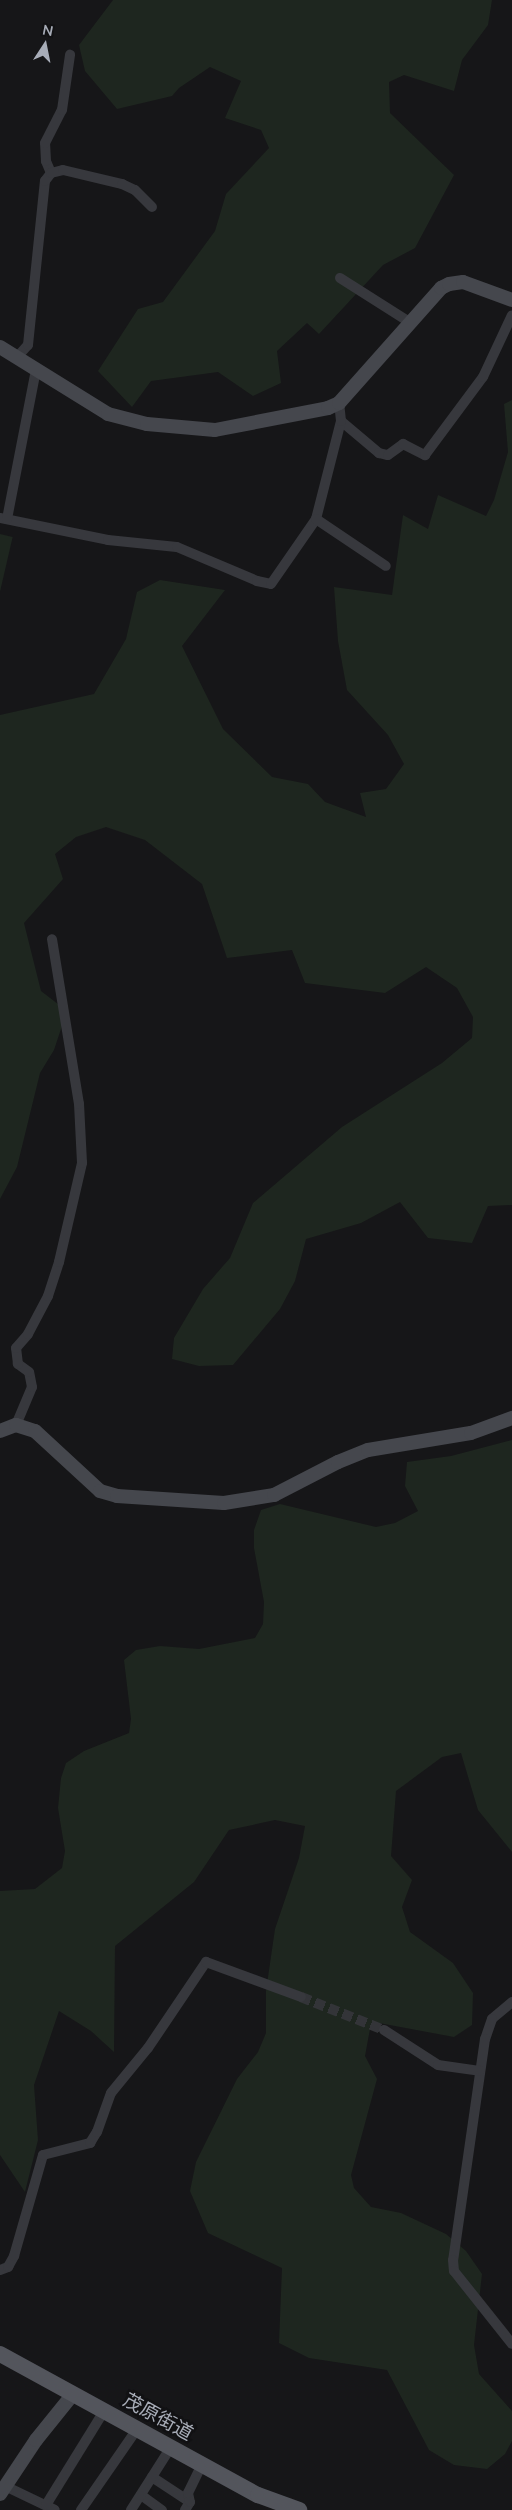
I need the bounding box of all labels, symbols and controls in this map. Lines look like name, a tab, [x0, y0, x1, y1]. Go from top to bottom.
north arrow	[20, 20, 70, 70]
text: N	[41, 20, 55, 40]
street label: 茂原街道	[119, 2389, 197, 2445]

